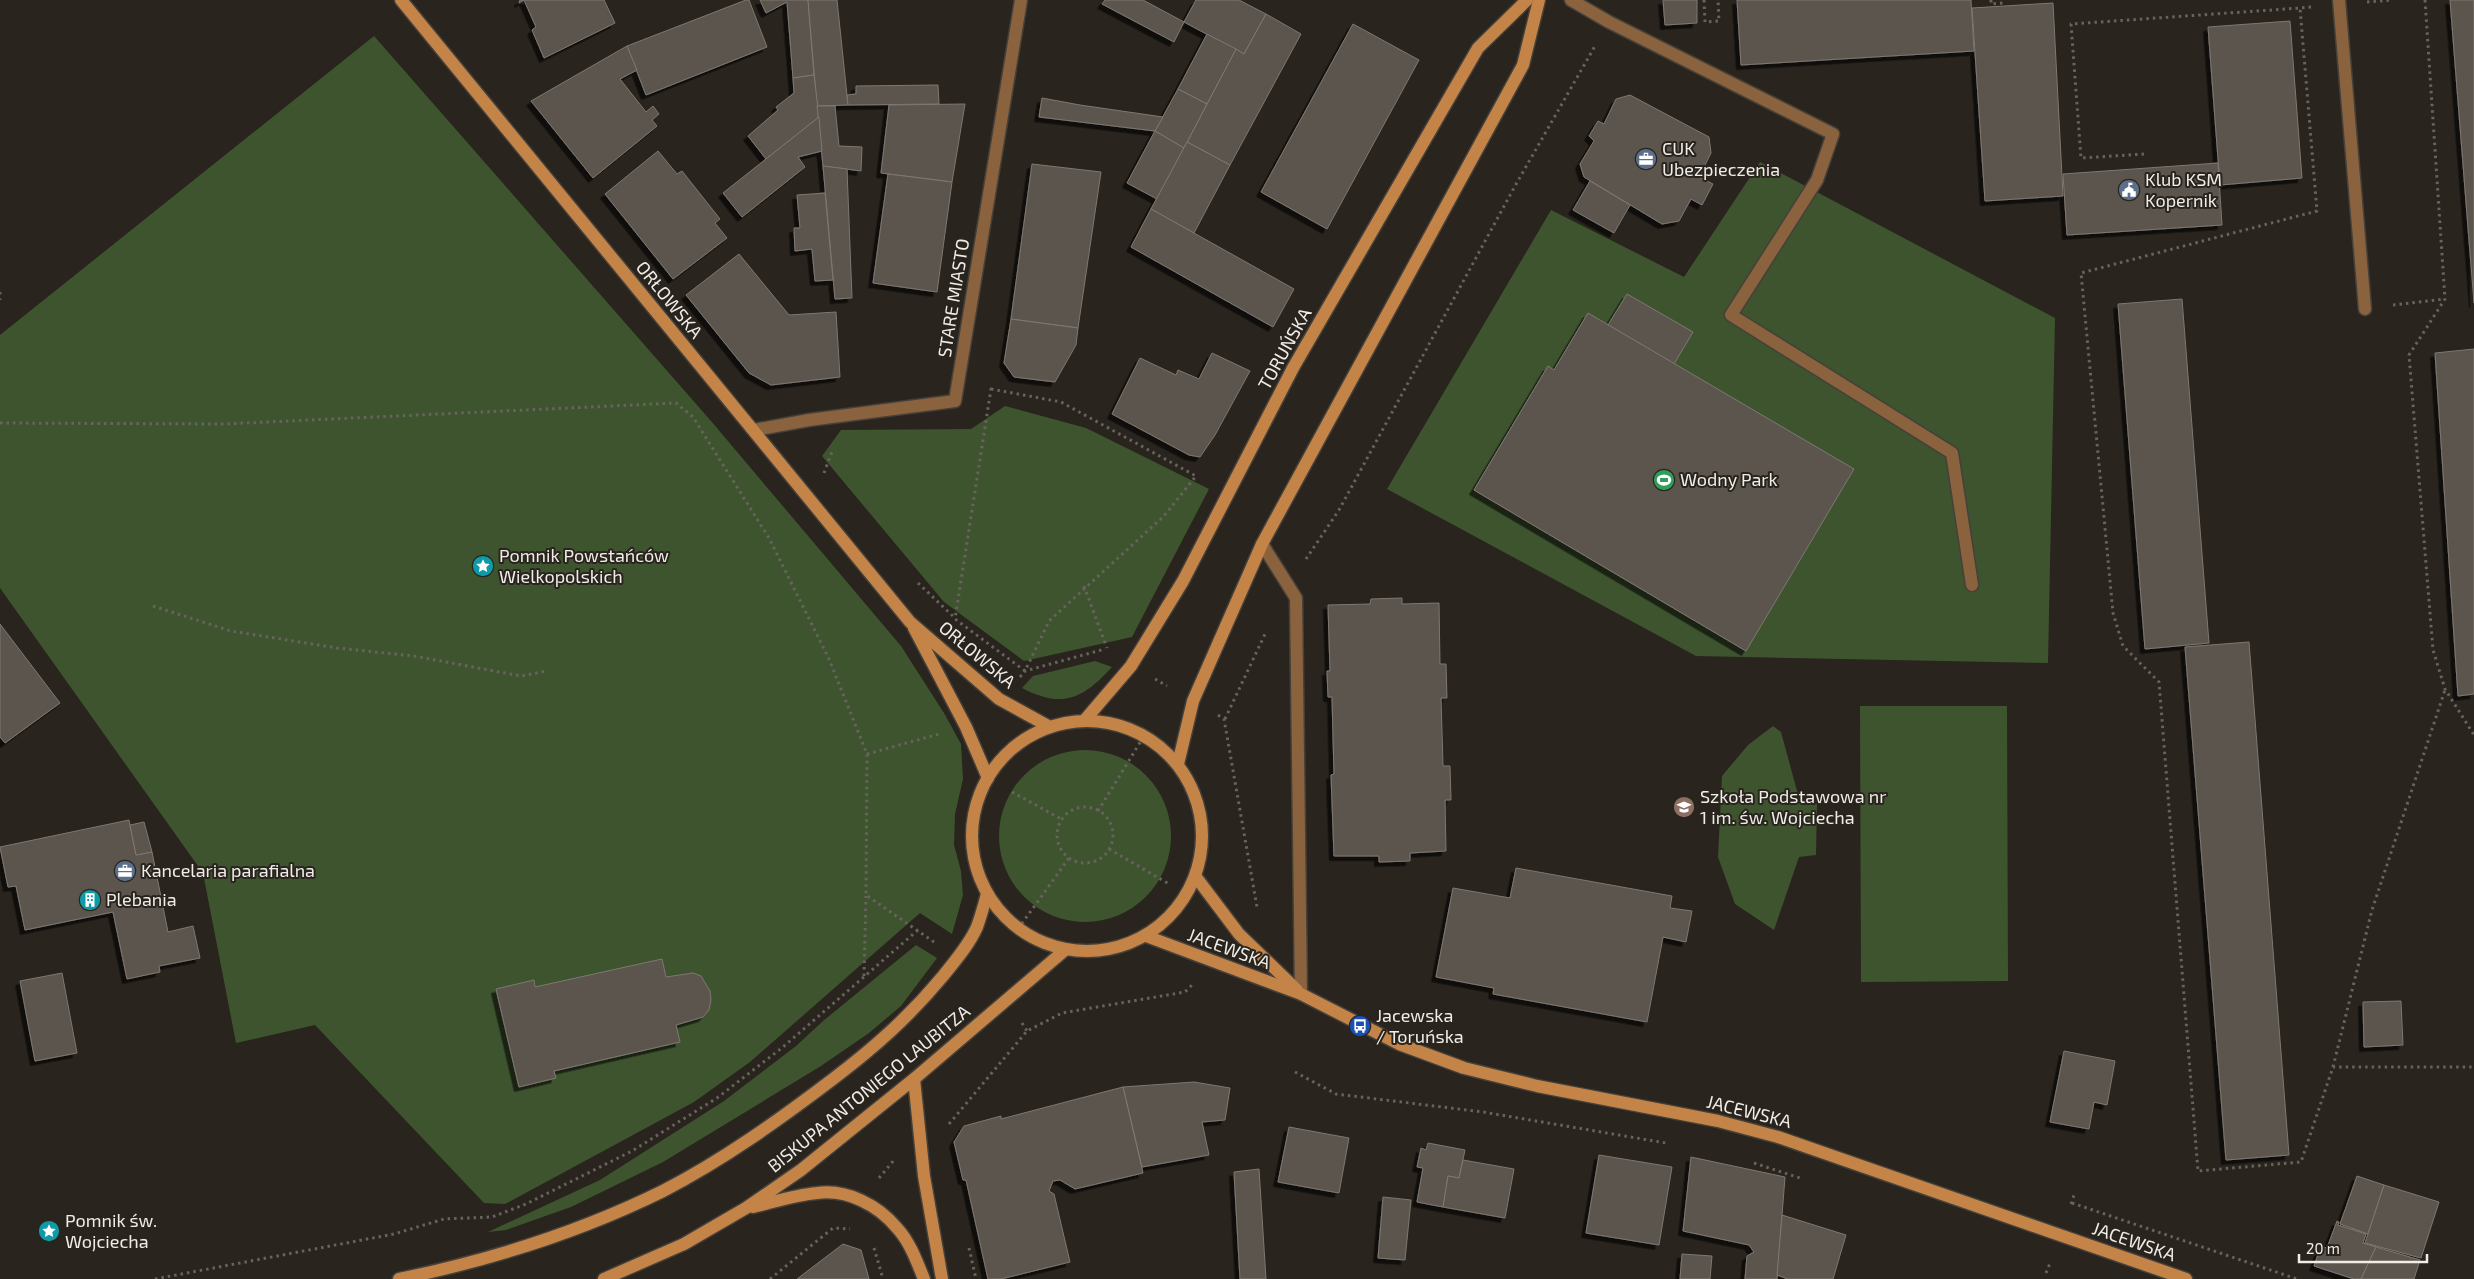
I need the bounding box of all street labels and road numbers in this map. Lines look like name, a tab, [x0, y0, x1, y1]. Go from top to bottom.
street label: STARE MIASTO	[933, 237, 973, 359]
street label: ORŁOWSKA	[632, 256, 708, 343]
street label: TORUŃSKA	[1253, 303, 1316, 393]
street label: ORŁOWSKA	[935, 616, 1021, 693]
street label: JACEWSKA	[1185, 923, 1275, 973]
street label: BISKUPA ANTONIEGO LAUBITZA	[763, 999, 975, 1177]
street label: JACEWSKA	[1705, 1090, 1795, 1132]
street label: JACEWSKA	[2090, 1217, 2180, 1266]

